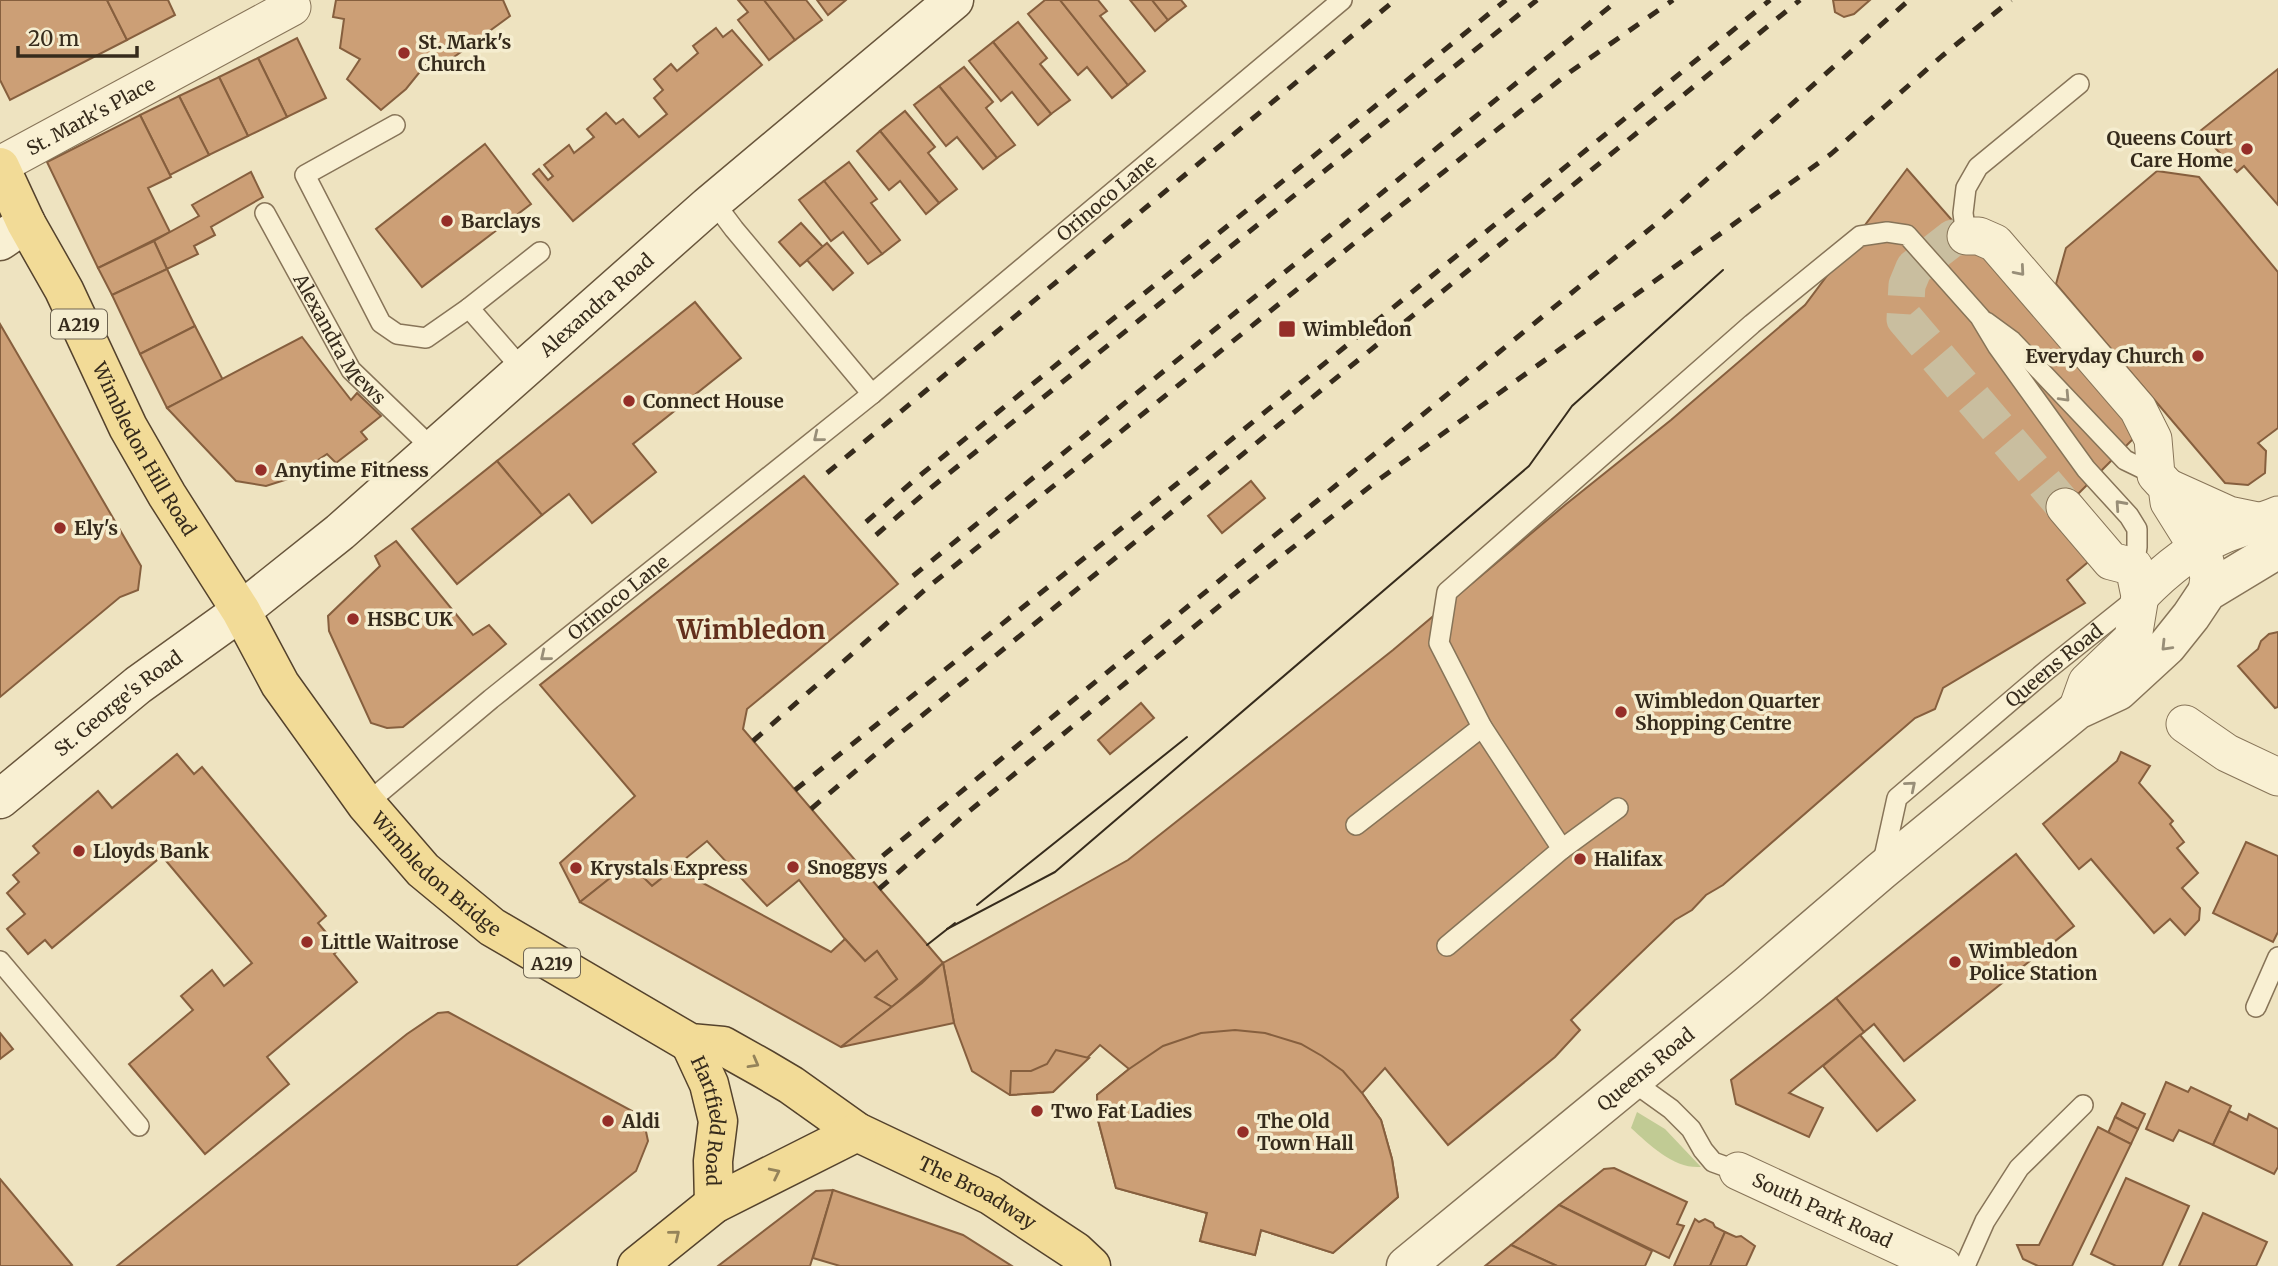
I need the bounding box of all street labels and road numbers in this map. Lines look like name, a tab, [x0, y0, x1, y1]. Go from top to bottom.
street label: St. Mark's Place	[22, 71, 159, 160]
street label: Orinoco Lane	[1051, 149, 1161, 246]
street label: Alexandra Road	[534, 248, 658, 362]
street label: Alexandra Mews	[288, 268, 391, 409]
road number: A219	[51, 310, 107, 338]
street label: Wimbledon Hill Road	[87, 357, 202, 540]
street label: Orinoco Lane	[563, 549, 674, 645]
street label: Queens Road	[2000, 618, 2107, 712]
street label: St. George's Road	[49, 645, 187, 761]
street label: Wimbledon Bridge	[366, 806, 505, 942]
road number: A219	[524, 948, 580, 978]
street label: Queens Road	[1592, 1022, 1699, 1116]
street label: Hartfield Road	[686, 1052, 730, 1186]
street label: The Broadway	[915, 1151, 1041, 1234]
street label: South Park Road	[1749, 1167, 1896, 1253]

